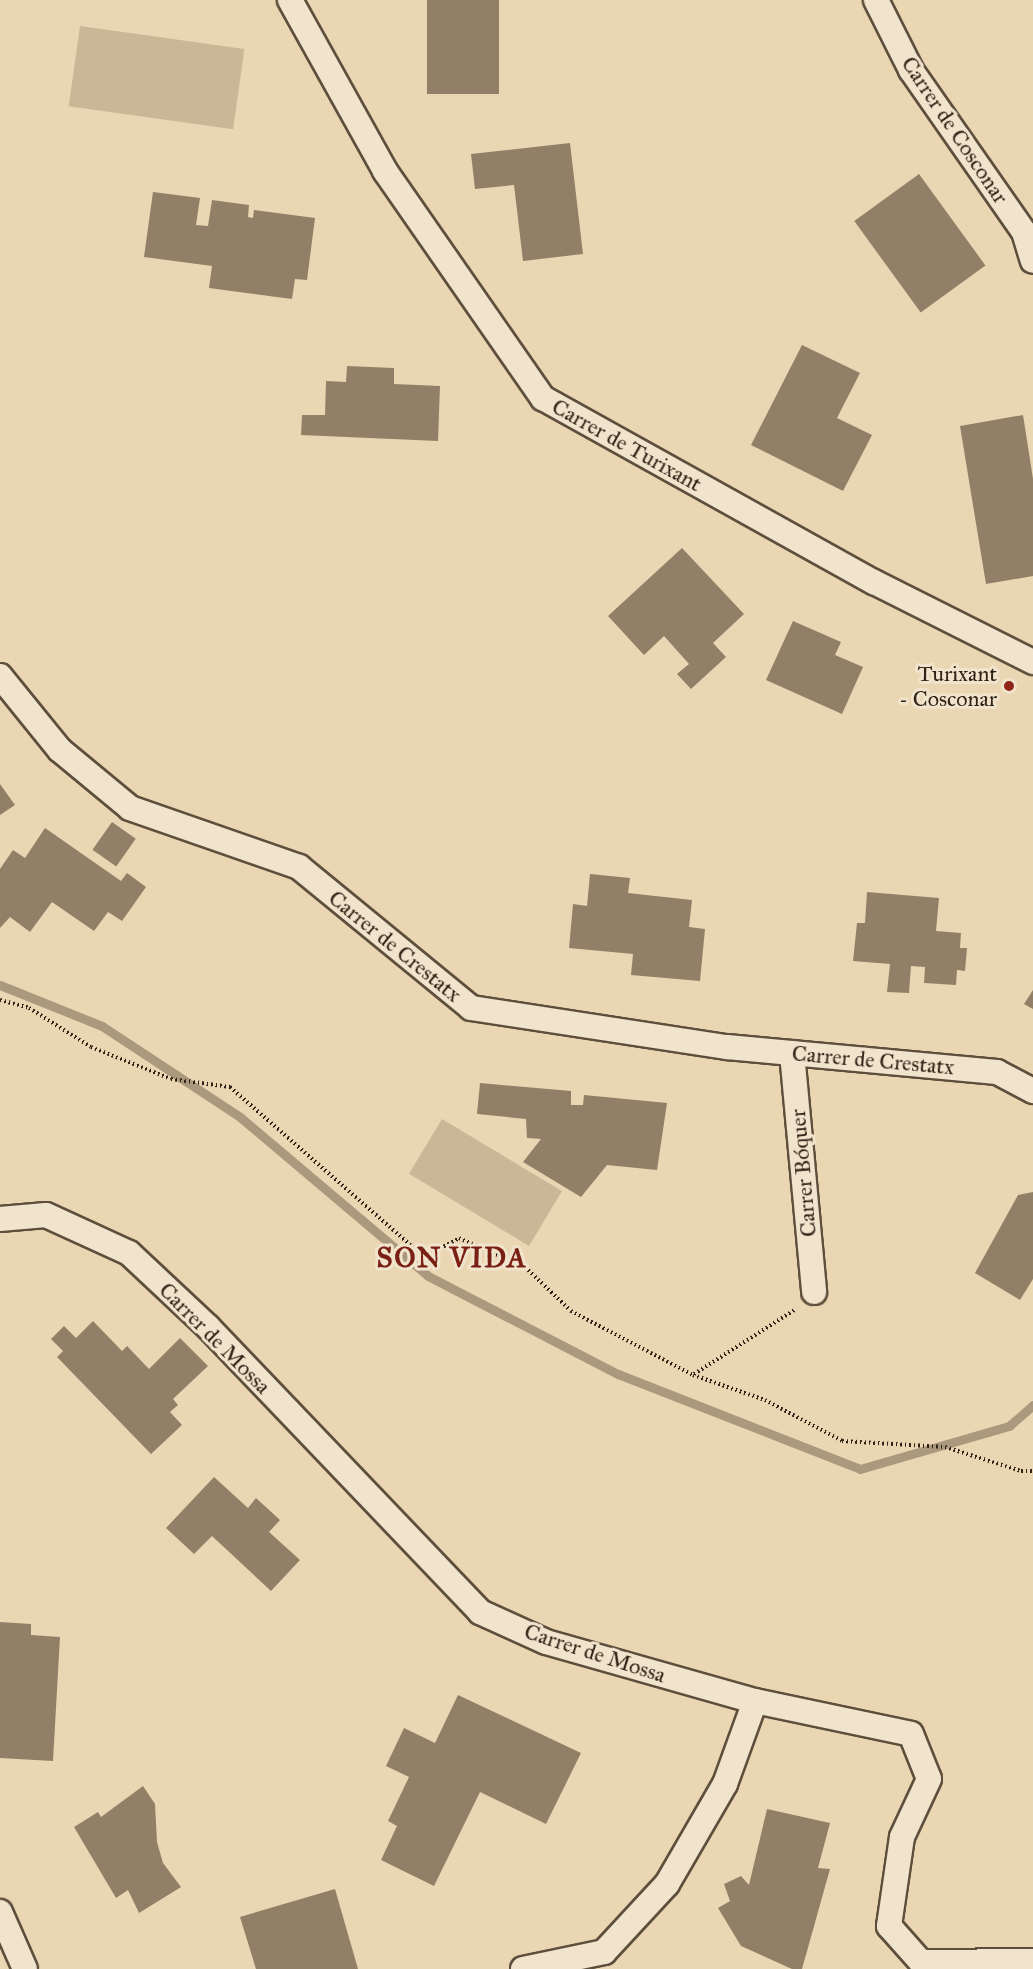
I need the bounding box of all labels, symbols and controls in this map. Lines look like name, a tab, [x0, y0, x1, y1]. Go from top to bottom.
street label: Carrer de Cosconar	[896, 51, 1014, 209]
street label: Carrer de Turixant	[548, 393, 706, 497]
place label: Turixant - Cosconar	[899, 660, 997, 712]
marker: Turixant - Cosconar	[1002, 679, 1016, 693]
street label: Carrer de Crestatx	[323, 885, 467, 1007]
street label: Carrer de Crestatx	[791, 1040, 955, 1080]
street label: Carrer Bóquer	[784, 1108, 822, 1238]
district label: SON VIDA	[377, 1241, 527, 1275]
street label: Carrer de Mossa	[154, 1277, 276, 1399]
street label: Carrer de Mossa	[521, 1618, 669, 1688]

